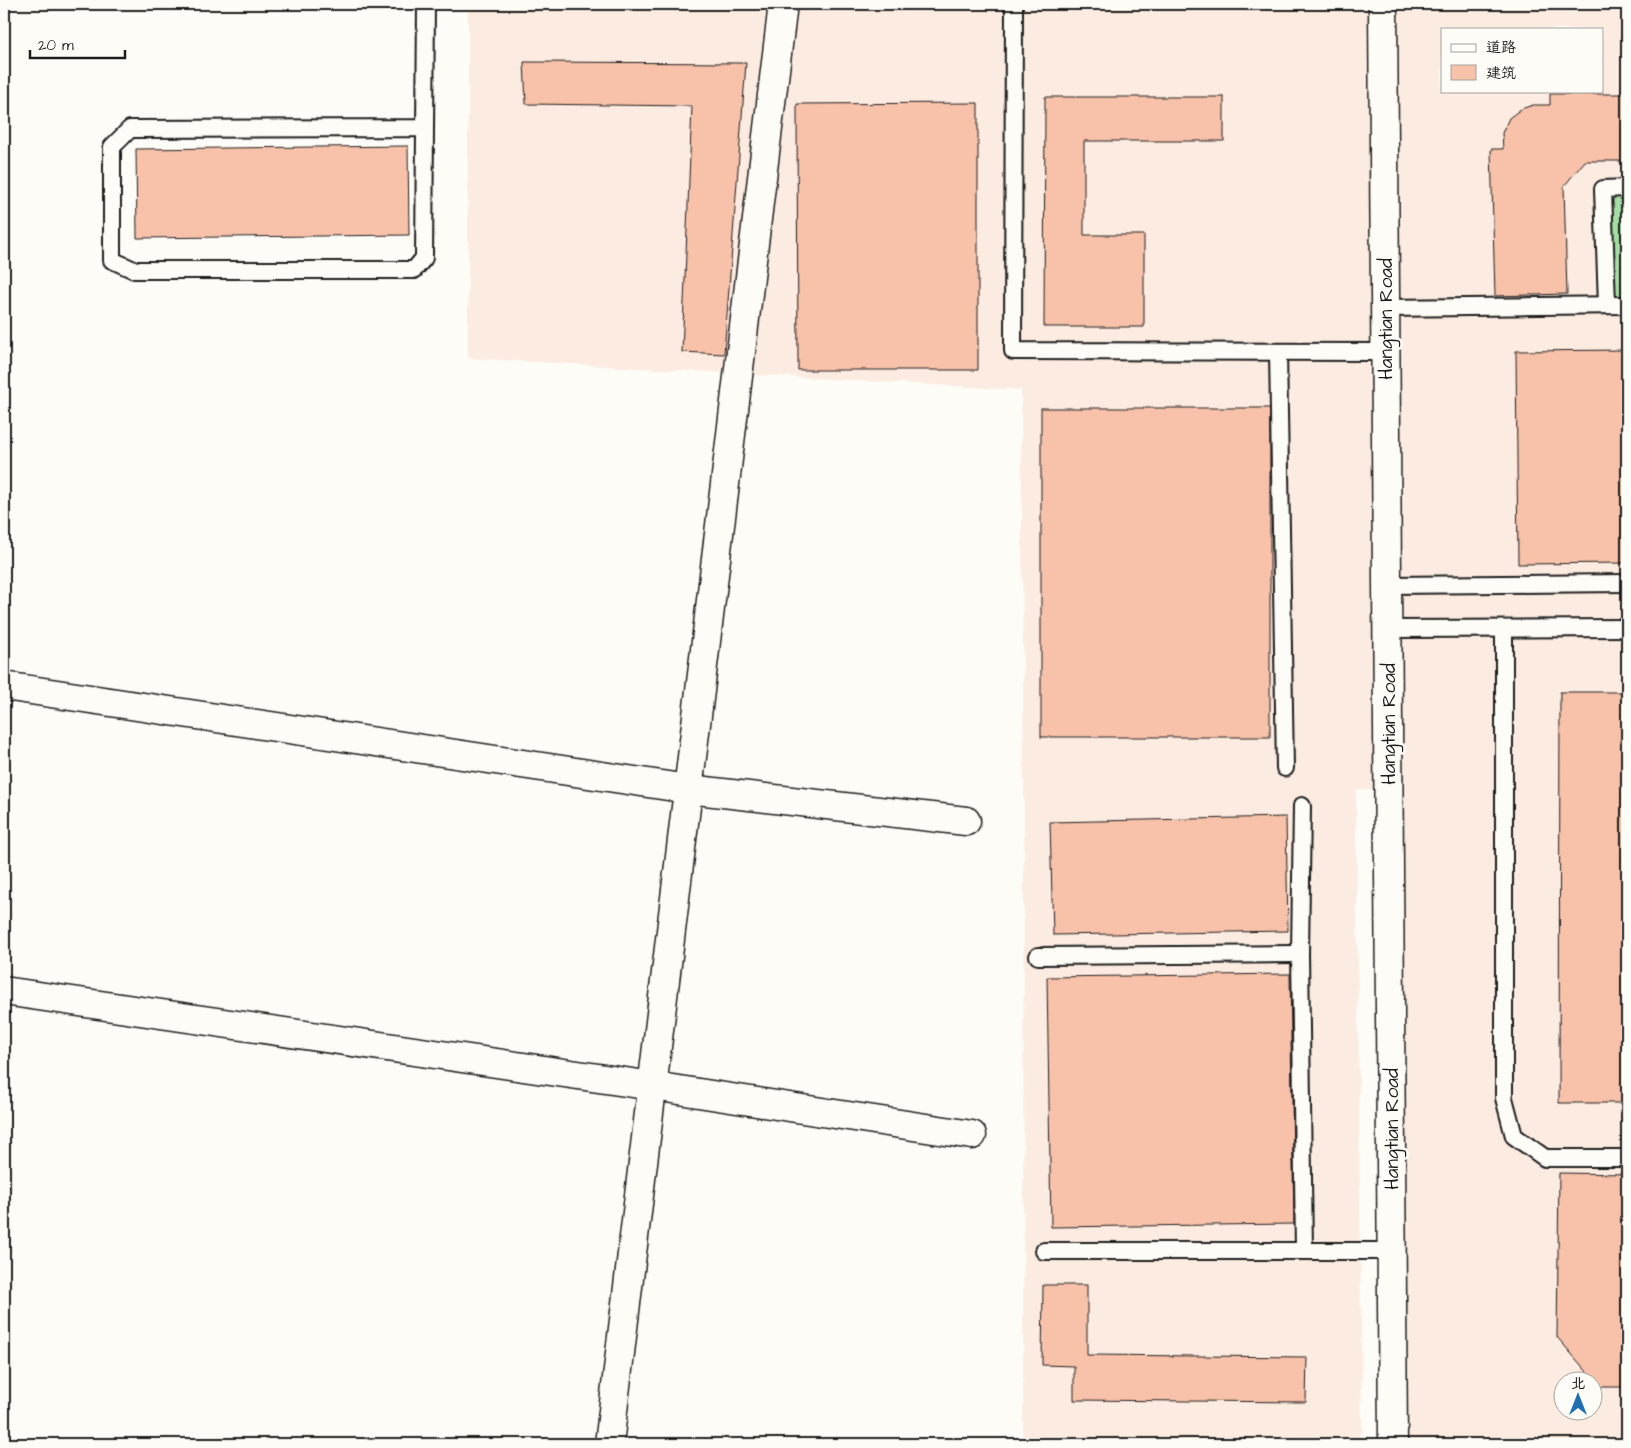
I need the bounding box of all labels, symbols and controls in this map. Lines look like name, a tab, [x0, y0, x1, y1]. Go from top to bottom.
scale bar	[30, 28, 125, 60]
legend	[1441, 28, 1604, 92]
text: 20 m	[38, 35, 74, 56]
text: 道路	[1486, 37, 1516, 58]
text: 建筑	[1486, 63, 1516, 84]
street label: Hangtian Road	[1373, 258, 1401, 380]
street label: Hangtian Road	[1376, 663, 1404, 785]
street label: Hangtian Road	[1379, 1068, 1407, 1190]
north arrow	[1554, 1370, 1604, 1420]
text: 北	[1571, 1374, 1585, 1394]

